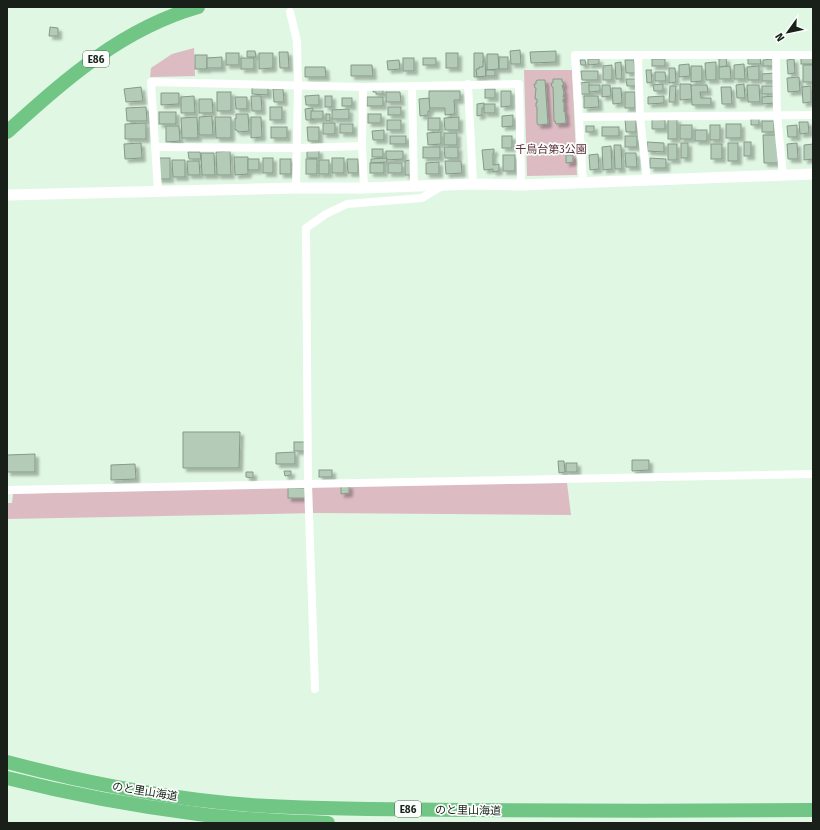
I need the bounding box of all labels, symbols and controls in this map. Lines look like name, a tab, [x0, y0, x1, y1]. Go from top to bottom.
north arrow	[768, 12, 808, 52]
text: N	[773, 31, 787, 44]
road number: E86	[83, 51, 109, 67]
park label: 千鳥台第3公園	[515, 143, 587, 156]
street label: のと里山海道	[111, 780, 179, 803]
road number: E86	[395, 801, 421, 817]
street label: のと里山海道	[435, 803, 501, 818]

